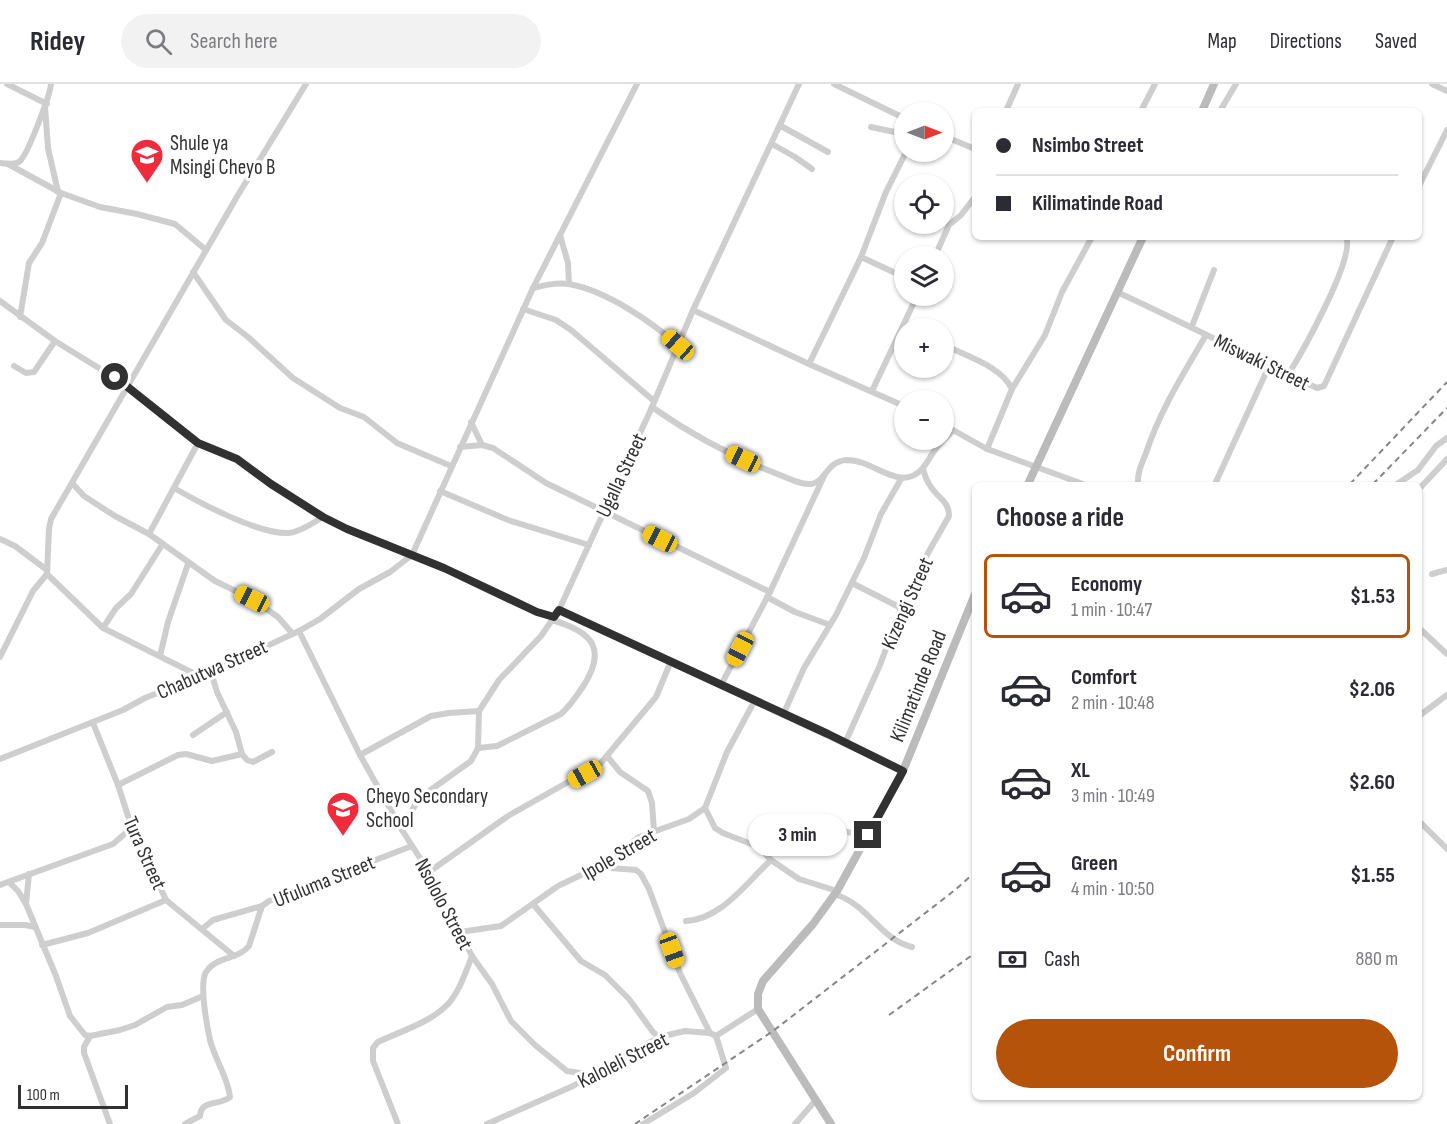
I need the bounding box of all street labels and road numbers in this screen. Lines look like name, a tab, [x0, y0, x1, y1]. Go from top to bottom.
street label: Miswaki Street	[1210, 329, 1314, 396]
street label: Ugalla Street	[591, 429, 652, 521]
street label: Kizengi Street	[876, 553, 939, 653]
street label: Kilimatinde Road	[885, 627, 952, 746]
street label: Chabutwa Street	[153, 634, 271, 705]
street label: Tura Street	[117, 813, 172, 894]
street label: Ipole Street	[578, 823, 661, 886]
street label: Ufuluma Street	[270, 850, 379, 913]
street label: Nsololo Street	[409, 854, 478, 954]
street label: Kaloleli Street	[574, 1027, 673, 1094]

